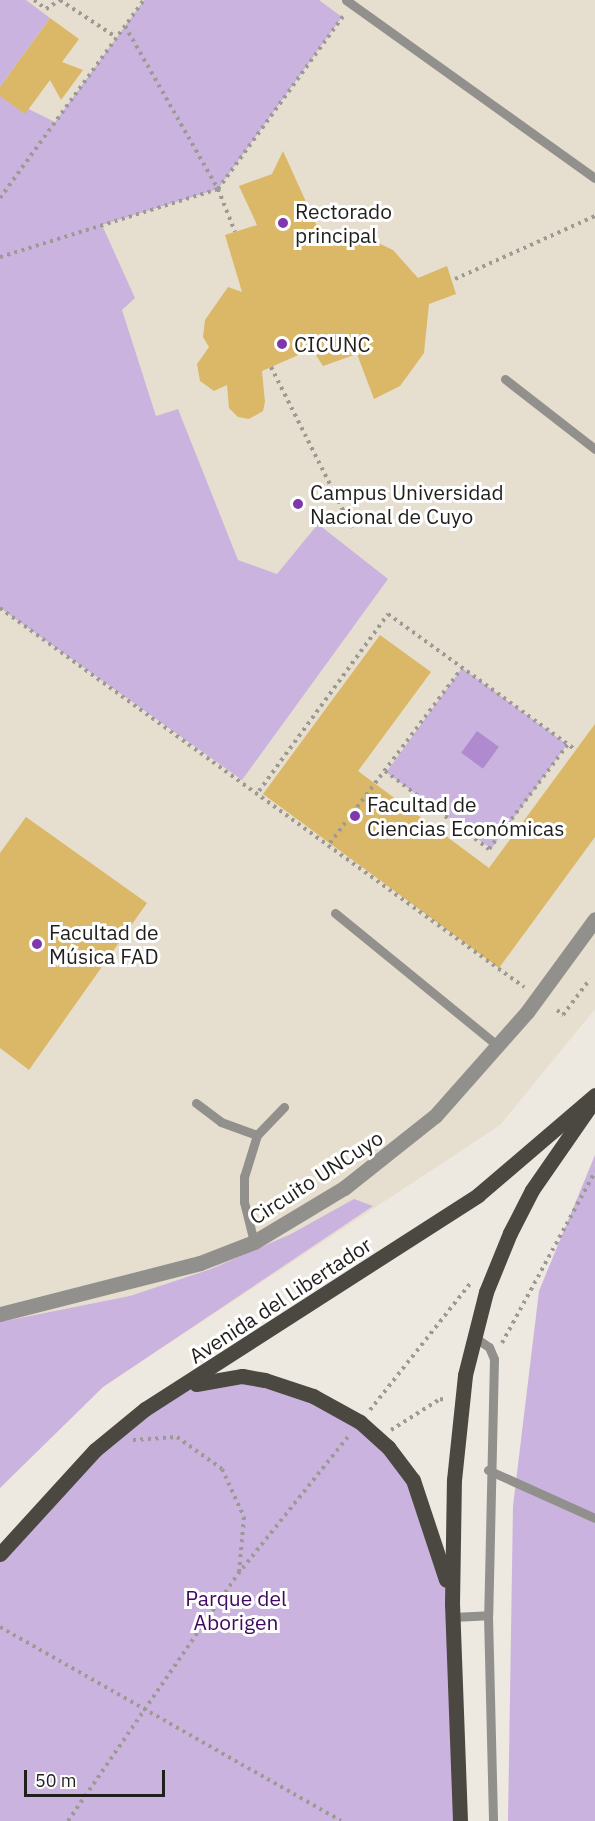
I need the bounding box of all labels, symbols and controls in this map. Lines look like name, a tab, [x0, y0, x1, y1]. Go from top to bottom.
place label: Rectorado principal	[295, 198, 392, 248]
marker: Rectorado principal	[276, 216, 290, 230]
place label: CICUNC	[294, 331, 371, 357]
marker: CICUNC	[275, 337, 289, 351]
place label: Campus Universidad Nacional de Cuyo	[310, 479, 504, 529]
marker: Campus Universidad Nacional de Cuyo	[291, 497, 305, 511]
place label: Facultad de Ciencias Económicas	[367, 791, 564, 841]
marker: Facultad de Ciencias Económicas	[348, 809, 362, 823]
place label: Facultad de Música FAD	[49, 919, 159, 969]
marker: Facultad de Música FAD	[30, 937, 44, 951]
street label: Circuito UNCuyo	[245, 1125, 387, 1229]
street label: Avenida del Libertador	[184, 1232, 376, 1368]
park label: Parque del Aborigen	[185, 1585, 287, 1635]
scale bar	[27, 1758, 168, 1796]
text: 50 m	[35, 1769, 77, 1792]

